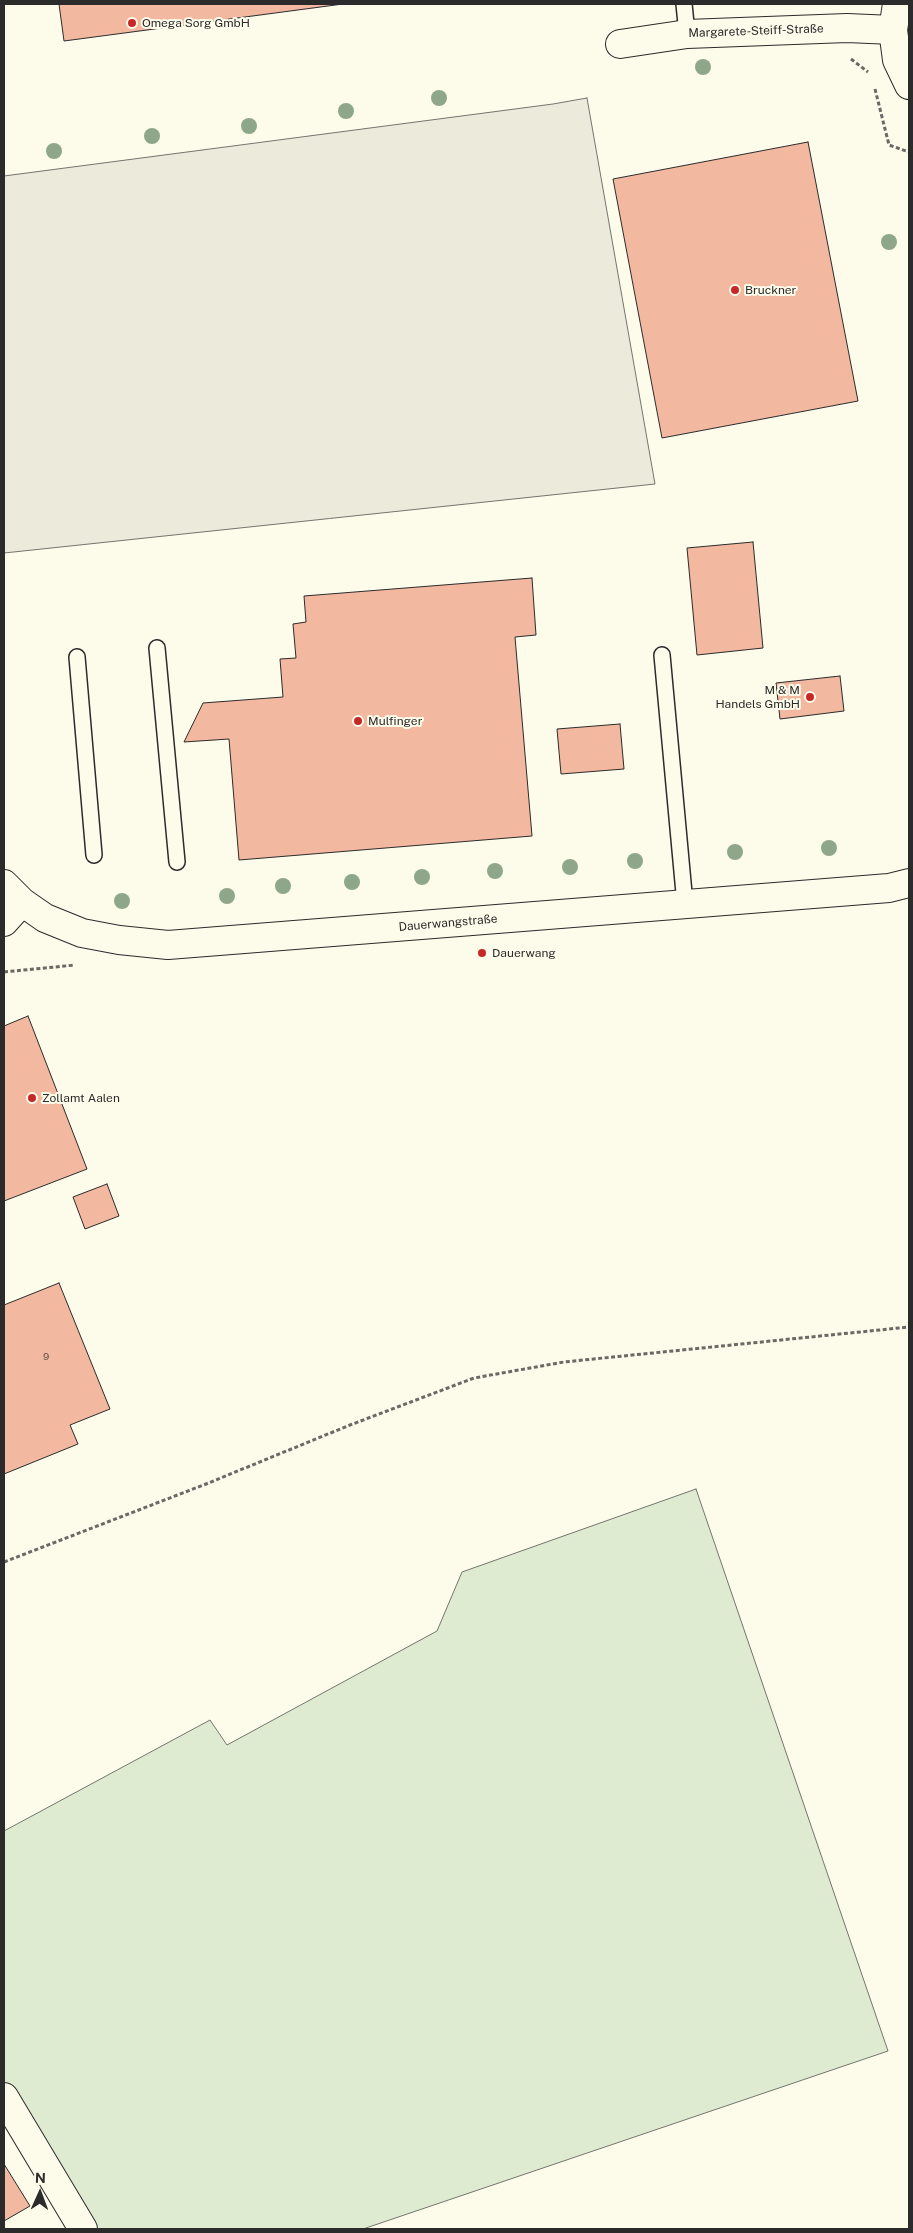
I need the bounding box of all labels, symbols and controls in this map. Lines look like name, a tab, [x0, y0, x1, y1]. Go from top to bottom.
place label: Omega Sorg GmbH	[142, 16, 250, 30]
marker: Omega Sorg GmbH	[126, 17, 138, 29]
street label: Margarete-Steiff-Straße	[688, 21, 824, 41]
place label: Bruckner	[745, 283, 796, 297]
marker: Bruckner	[729, 284, 741, 296]
place label: M & M Handels GmbH	[715, 683, 800, 711]
marker: M & M Handels GmbH	[804, 691, 816, 703]
place label: Mulfinger	[368, 714, 422, 728]
marker: Mulfinger	[352, 715, 364, 727]
street label: Dauerwangstraße	[398, 912, 498, 934]
place label: Dauerwang	[492, 946, 556, 960]
marker: Dauerwang	[476, 947, 488, 959]
place label: Zollamt Aalen	[42, 1091, 120, 1105]
marker: Zollamt Aalen	[26, 1092, 38, 1104]
house number: 9	[43, 1351, 49, 1363]
north arrow	[15, 2168, 65, 2218]
text: N	[35, 2170, 46, 2186]

